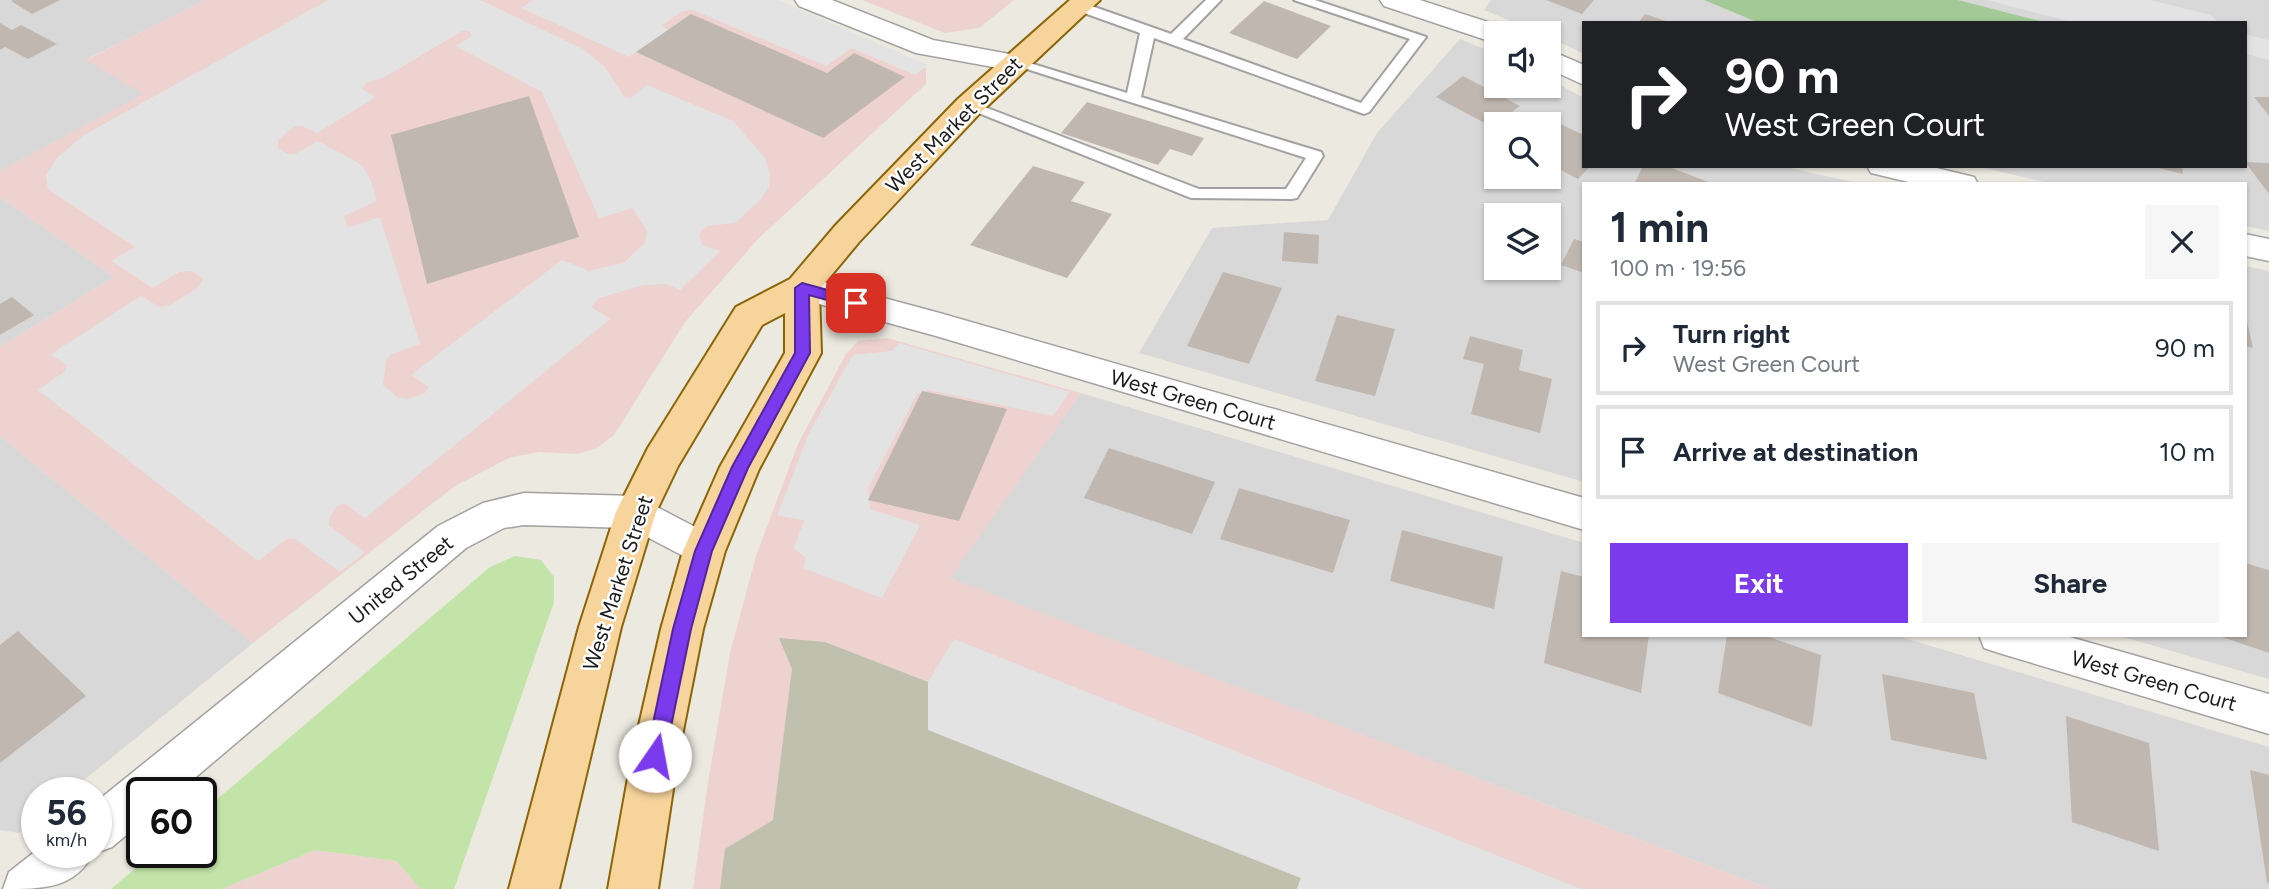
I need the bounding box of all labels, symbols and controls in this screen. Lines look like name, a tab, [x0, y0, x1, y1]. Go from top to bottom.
map controls	[1484, 21, 1561, 280]
button: sound	[1484, 21, 1561, 98]
text: 90 m	[1725, 46, 1840, 105]
icon: right	[1610, 49, 1701, 140]
street label: West Market Street	[880, 51, 1027, 198]
text: West Green Court	[1725, 106, 1985, 144]
button: search	[1484, 112, 1561, 189]
text: 1 min	[1610, 202, 1709, 253]
button: layers	[1484, 203, 1561, 280]
button: close	[2145, 205, 2219, 279]
text: 100 m · 19:56	[1610, 254, 1746, 282]
pin	[826, 273, 886, 333]
icon: arrive	[837, 284, 875, 322]
text: Turn right	[1673, 318, 1790, 350]
icon: right	[1614, 329, 1652, 367]
text: 90 m	[2155, 332, 2215, 364]
text: West Green Court	[1673, 350, 1860, 378]
street label: West Green Court	[1108, 364, 1279, 435]
icon: arrive	[1614, 433, 1652, 471]
text: Arrive at destination	[1673, 436, 1918, 468]
text: 10 m	[2159, 436, 2215, 468]
street label: West Market Street	[577, 492, 658, 674]
street label: United Street	[343, 530, 458, 629]
button: Exit	[1610, 543, 1908, 623]
button: Share	[1922, 543, 2219, 623]
street label: West Green Court	[2069, 645, 2240, 716]
position arrow	[618, 719, 692, 793]
speed limit sign: 60	[126, 777, 217, 868]
text: 56	[46, 792, 87, 834]
text: km/h	[46, 829, 87, 851]

